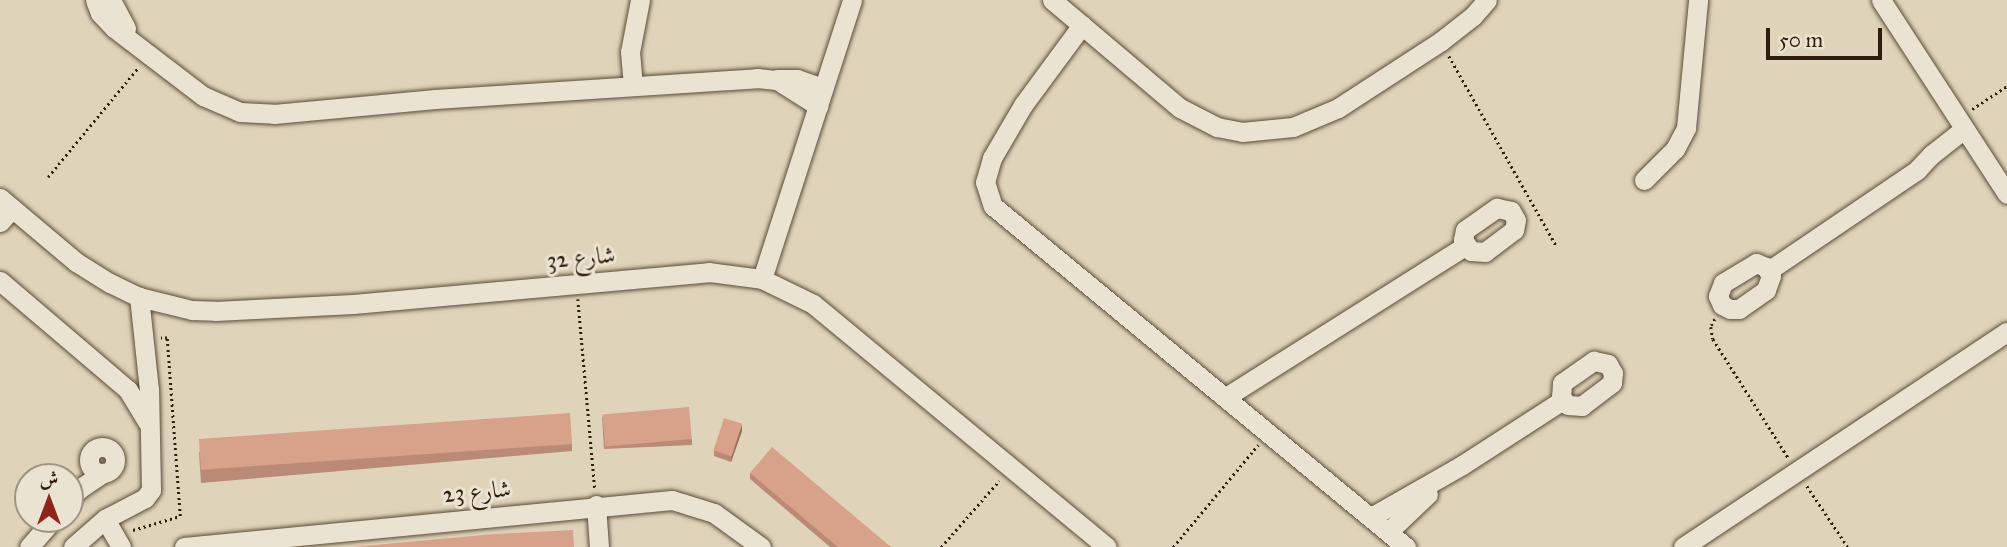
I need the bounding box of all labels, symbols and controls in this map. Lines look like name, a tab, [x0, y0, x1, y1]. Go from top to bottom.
scale bar	[1769, 14, 1884, 58]
text: 50 m	[1779, 27, 1823, 53]
street label: شارع 32	[546, 241, 616, 275]
north arrow	[14, 463, 84, 533]
text: ش	[40, 467, 58, 490]
street label: شارع 23	[442, 475, 512, 509]

